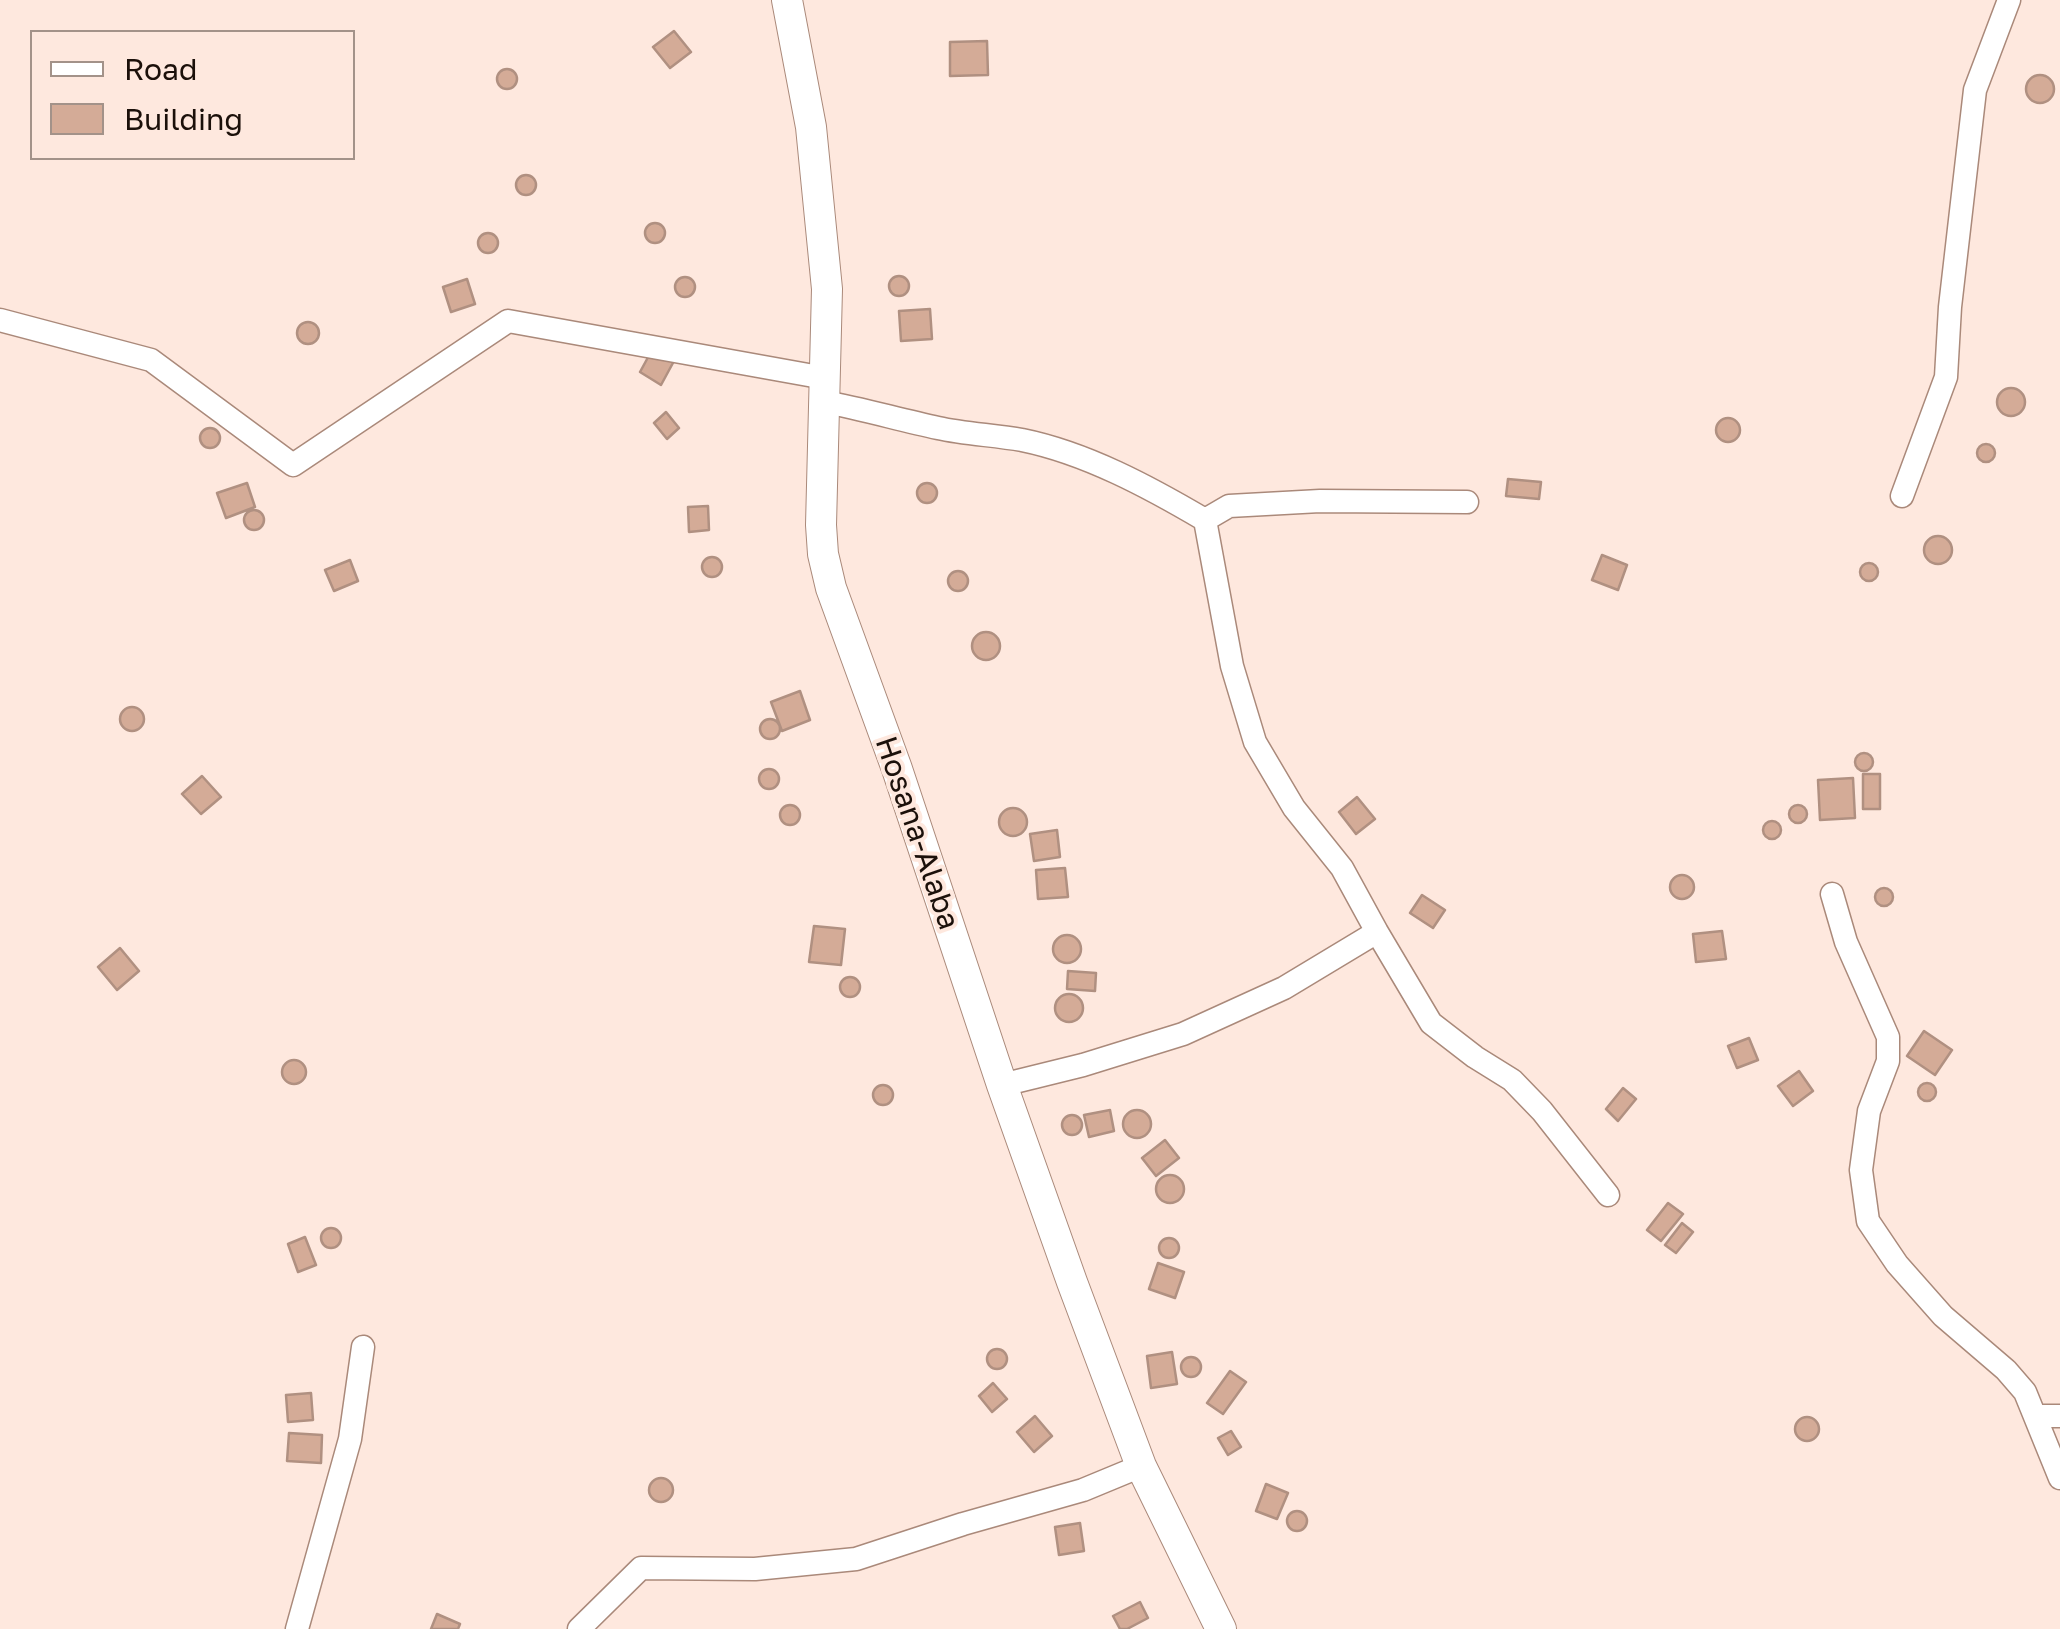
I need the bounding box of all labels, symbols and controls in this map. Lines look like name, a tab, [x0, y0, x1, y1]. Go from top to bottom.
legend	[30, 30, 355, 160]
text: Road	[124, 51, 198, 87]
text: Building	[124, 101, 243, 137]
street label: Hosana-Alaba	[867, 732, 967, 934]

